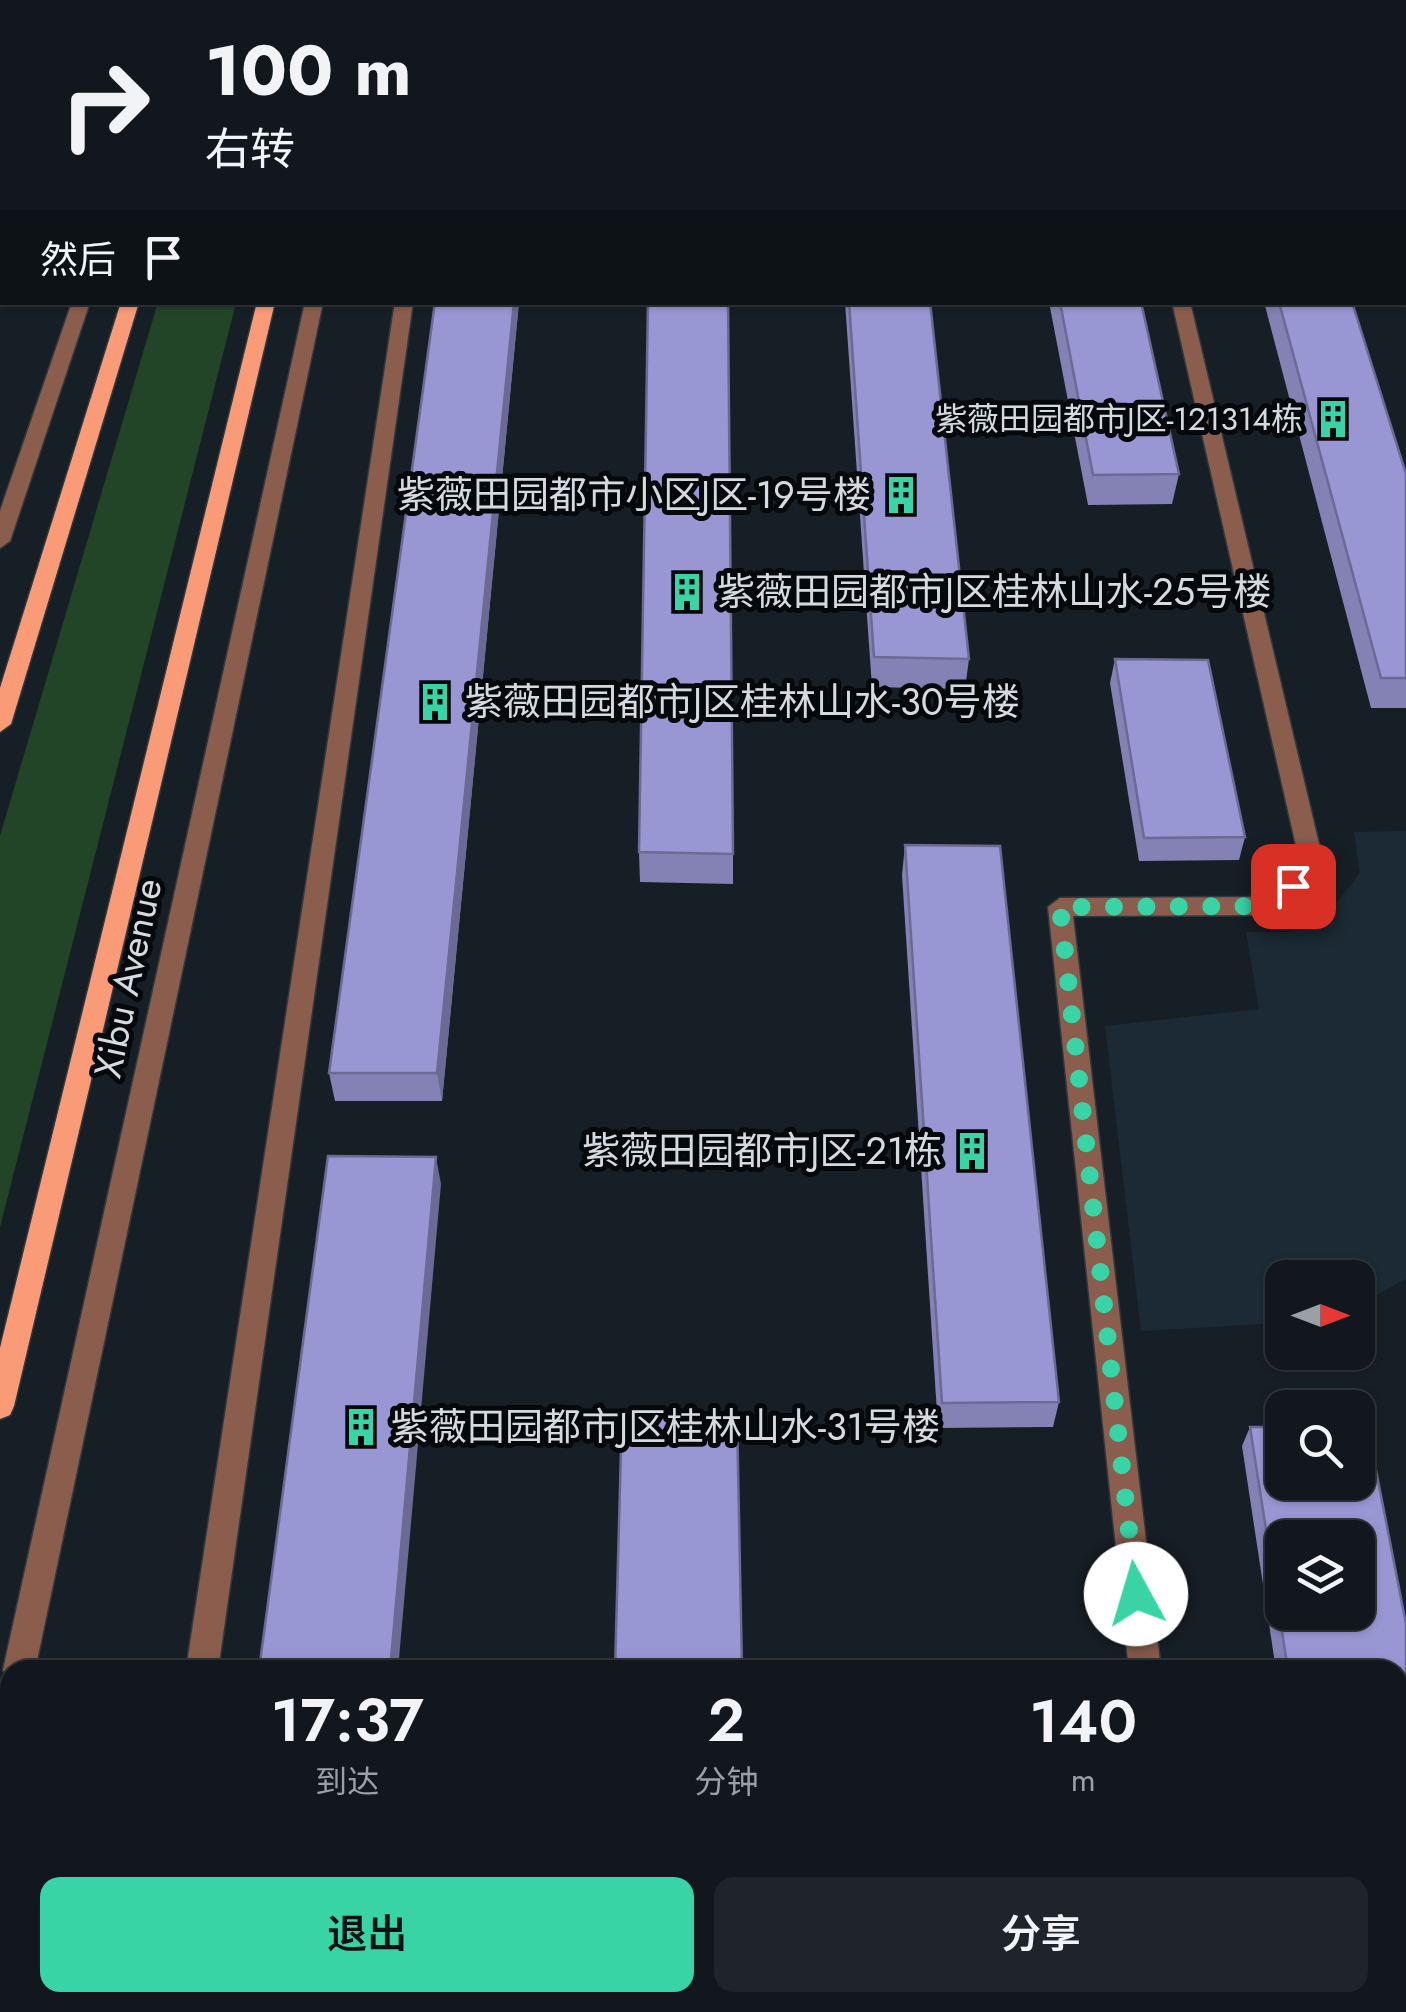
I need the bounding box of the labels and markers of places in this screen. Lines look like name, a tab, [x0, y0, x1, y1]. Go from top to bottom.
place label: 紫薇田园都市J区-121314栋	[935, 396, 1303, 442]
building icon: 紫薇田园都市J区-121314栋	[1312, 398, 1354, 440]
place label: 紫薇田园都市小区J区-19号楼	[397, 467, 871, 522]
building icon: 紫薇田园都市小区J区-19号楼	[880, 474, 922, 516]
place label: 紫薇田园都市J区桂林山水-25号楼	[717, 564, 1271, 619]
building icon: 紫薇田园都市J区桂林山水-25号楼	[666, 571, 708, 613]
place label: 紫薇田园都市J区桂林山水-30号楼	[465, 674, 1020, 729]
building icon: 紫薇田园都市J区桂林山水-30号楼	[414, 681, 456, 723]
pin	[1251, 844, 1336, 929]
place label: 紫薇田园都市J区-21栋	[582, 1123, 942, 1178]
building icon: 紫薇田园都市J区-21栋	[951, 1130, 993, 1172]
place label: 紫薇田园都市J区桂林山水-31号楼	[391, 1399, 940, 1454]
building icon: 紫薇田园都市J区桂林山水-31号楼	[340, 1406, 382, 1448]

